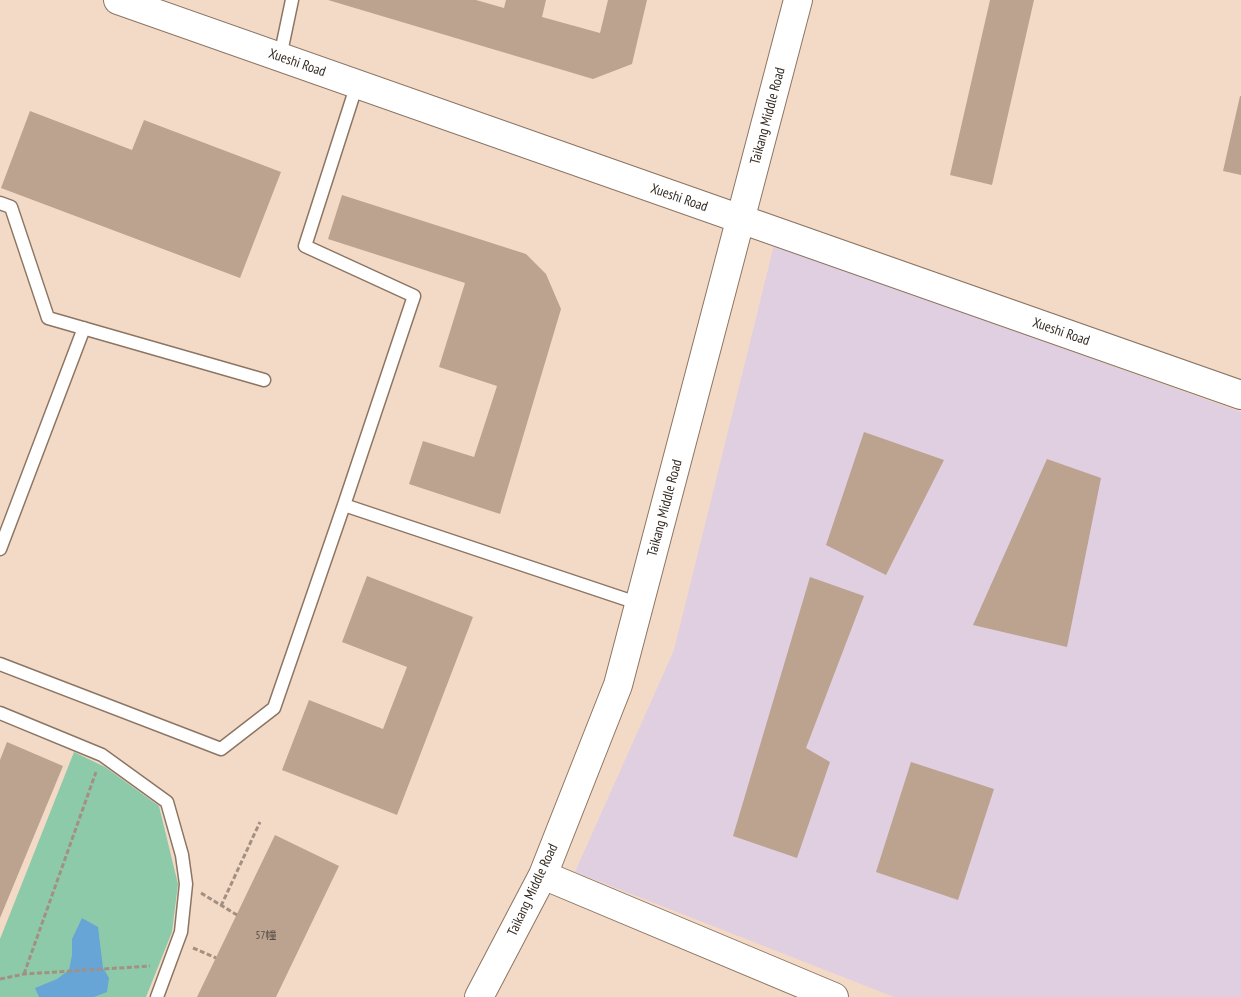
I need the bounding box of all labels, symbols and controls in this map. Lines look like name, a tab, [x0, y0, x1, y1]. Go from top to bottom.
street label: Xueshi Road	[266, 45, 328, 81]
street label: Taikang Middle Road	[747, 66, 789, 166]
street label: Xueshi Road	[648, 180, 710, 216]
street label: Xueshi Road	[1030, 314, 1092, 350]
street label: Taikang Middle Road	[644, 458, 686, 558]
street label: Taikang Middle Road	[504, 841, 562, 939]
house number: 57幢	[256, 929, 276, 943]

